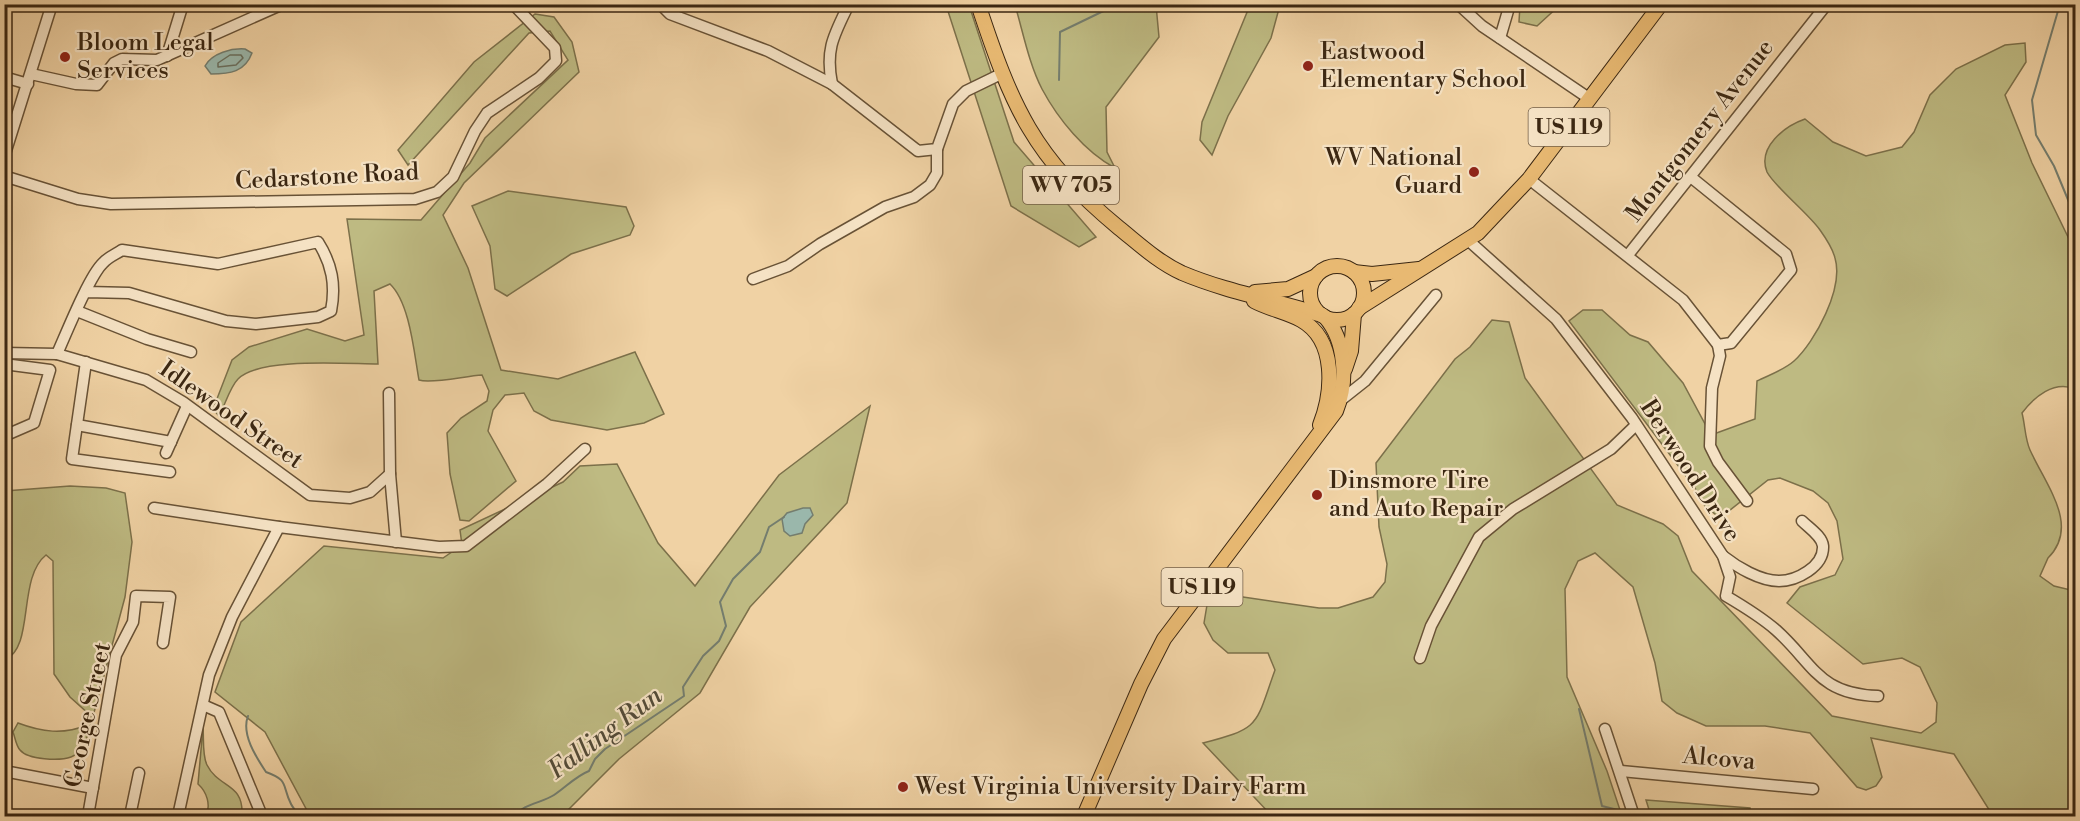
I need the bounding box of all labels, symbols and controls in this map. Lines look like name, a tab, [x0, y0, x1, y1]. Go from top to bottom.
place label: Bloom Legal Services	[76, 28, 214, 86]
street label: Montgomery Avenue	[1619, 34, 1781, 228]
place label: Eastwood Elementary School	[1320, 37, 1526, 95]
marker: Bloom Legal Services	[58, 50, 72, 64]
marker: Eastwood Elementary School	[1301, 59, 1315, 73]
road number: US 119	[1528, 108, 1610, 146]
place label: WV National Guard	[1324, 143, 1462, 201]
street label: Cedarstone Road	[234, 157, 420, 197]
marker: WV National Guard	[1467, 165, 1481, 179]
road number: WV 705	[1023, 166, 1119, 204]
street label: Idlewood Street	[153, 354, 309, 476]
street label: Berwood Drive	[1632, 394, 1747, 548]
place label: Dinsmore Tire and Auto Repair	[1329, 466, 1503, 524]
marker: Dinsmore Tire and Auto Repair	[1310, 488, 1324, 502]
road number: US 119	[1162, 568, 1242, 606]
street label: George Street	[58, 639, 118, 790]
water label: Falling Run	[541, 679, 669, 787]
street label: Alcova	[1680, 741, 1757, 777]
place label: West Virginia University Dairy Farm	[914, 772, 1307, 802]
marker: West Virginia University Dairy Farm	[896, 780, 910, 794]

